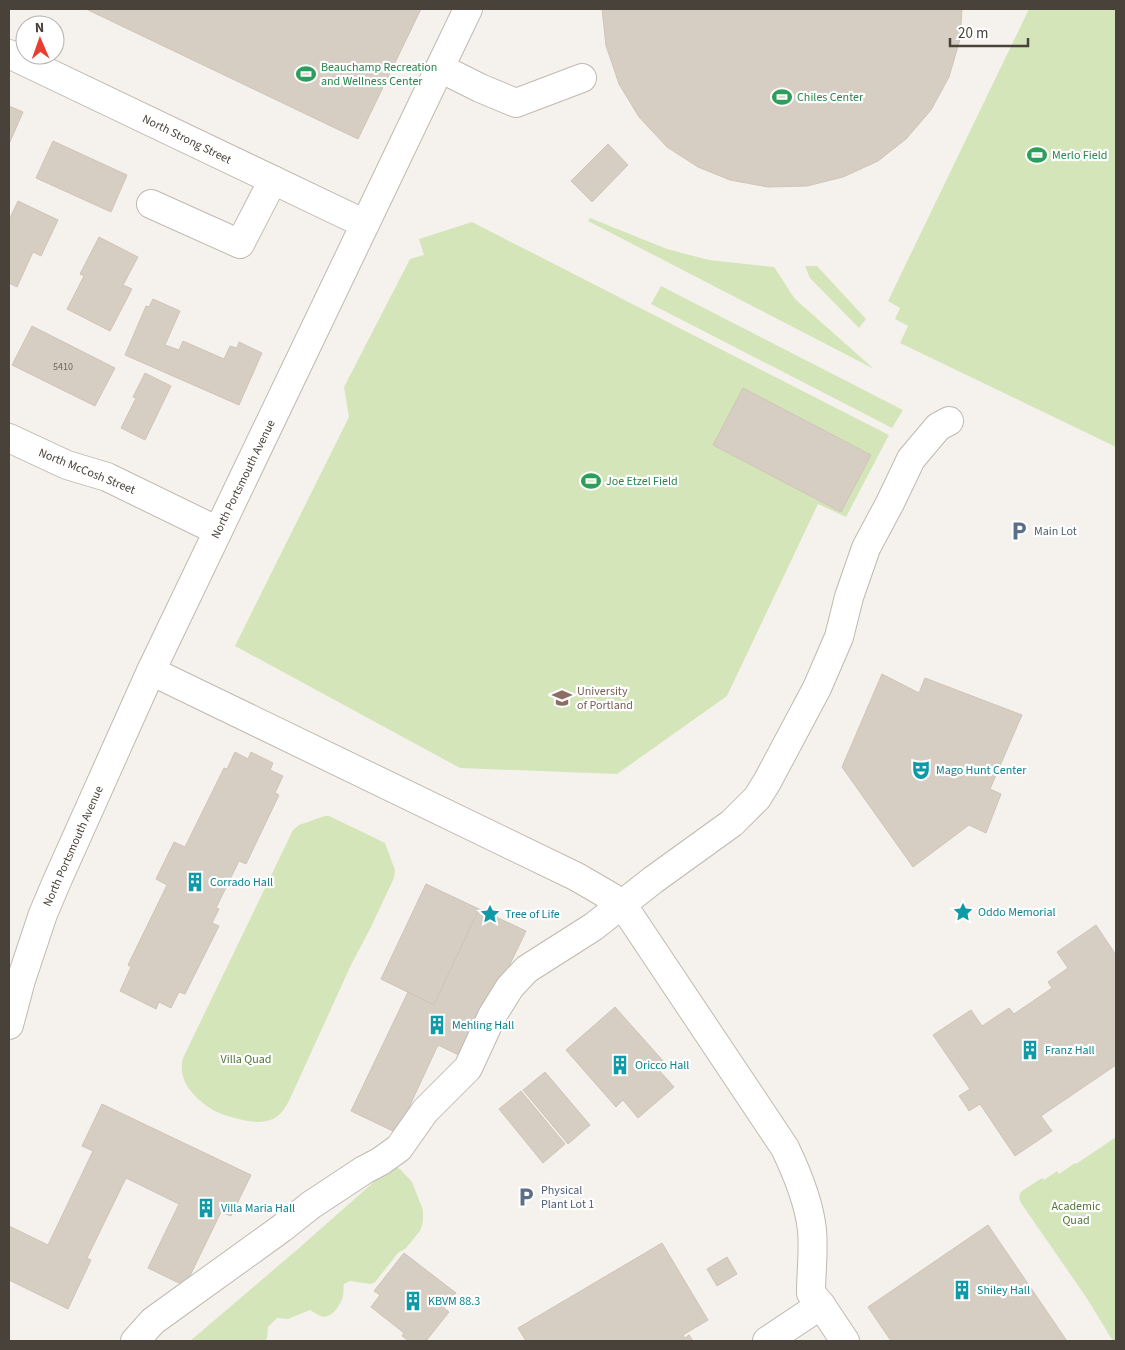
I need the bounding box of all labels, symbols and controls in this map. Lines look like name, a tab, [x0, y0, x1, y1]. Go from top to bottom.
north arrow	[15, 15, 65, 65]
scale bar	[950, 15, 1028, 47]
text: N	[35, 18, 45, 38]
text: 20 m	[958, 23, 988, 44]
place label: Beauchamp Recreation and Wellness Center	[321, 59, 437, 90]
sports icon: Beauchamp Recreation and Wellness Center	[295, 63, 317, 85]
sports icon: Chiles Center	[771, 86, 793, 108]
place label: Chiles Center	[797, 89, 864, 106]
street label: North Strong Street	[139, 110, 234, 168]
sports icon: Merlo Field	[1026, 144, 1048, 166]
place label: Merlo Field	[1052, 147, 1107, 164]
house number: 5410	[53, 360, 73, 374]
street label: North Portsmouth Avenue	[207, 417, 280, 542]
street label: North McCosh Street	[36, 444, 138, 499]
sports icon: Joe Etzel Field	[580, 470, 602, 492]
place label: Joe Etzel Field	[606, 473, 678, 490]
parking icon: Main Lot	[1008, 520, 1030, 542]
place label: Main Lot	[1034, 523, 1077, 540]
place label: University of Portland	[577, 683, 633, 714]
school or university icon: University of Portland	[551, 687, 573, 709]
theatre icon: Mago Hunt Center	[910, 759, 932, 781]
place label: Mago Hunt Center	[936, 762, 1027, 779]
street label: North Portsmouth Avenue	[39, 783, 108, 909]
building icon: Corrado Hall	[184, 871, 206, 893]
place label: Corrado Hall	[210, 874, 273, 891]
place icon: Oddo Memorial	[952, 901, 974, 923]
place icon: Tree of Life	[479, 903, 501, 925]
place label: Oddo Memorial	[978, 904, 1056, 921]
place label: Tree of Life	[505, 906, 560, 923]
building icon: Mehling Hall	[426, 1014, 448, 1036]
place label: Mehling Hall	[452, 1017, 514, 1034]
building icon: Franz Hall	[1019, 1039, 1041, 1061]
place label: Franz Hall	[1045, 1042, 1095, 1059]
park label: Villa Quad	[221, 1051, 271, 1068]
building icon: Oricco Hall	[609, 1054, 631, 1076]
place label: Oricco Hall	[635, 1057, 689, 1074]
place label: Physical Plant Lot 1	[541, 1182, 594, 1213]
parking icon: Physical Plant Lot 1	[515, 1186, 537, 1208]
building icon: Villa Maria Hall	[195, 1197, 217, 1219]
park label: Academic Quad	[1052, 1198, 1101, 1229]
place label: Villa Maria Hall	[221, 1200, 295, 1217]
building icon: Shiley Hall	[951, 1279, 973, 1301]
place label: Shiley Hall	[977, 1282, 1030, 1299]
building icon: KBVM 88.3	[402, 1290, 424, 1312]
place label: KBVM 88.3	[428, 1293, 480, 1310]

